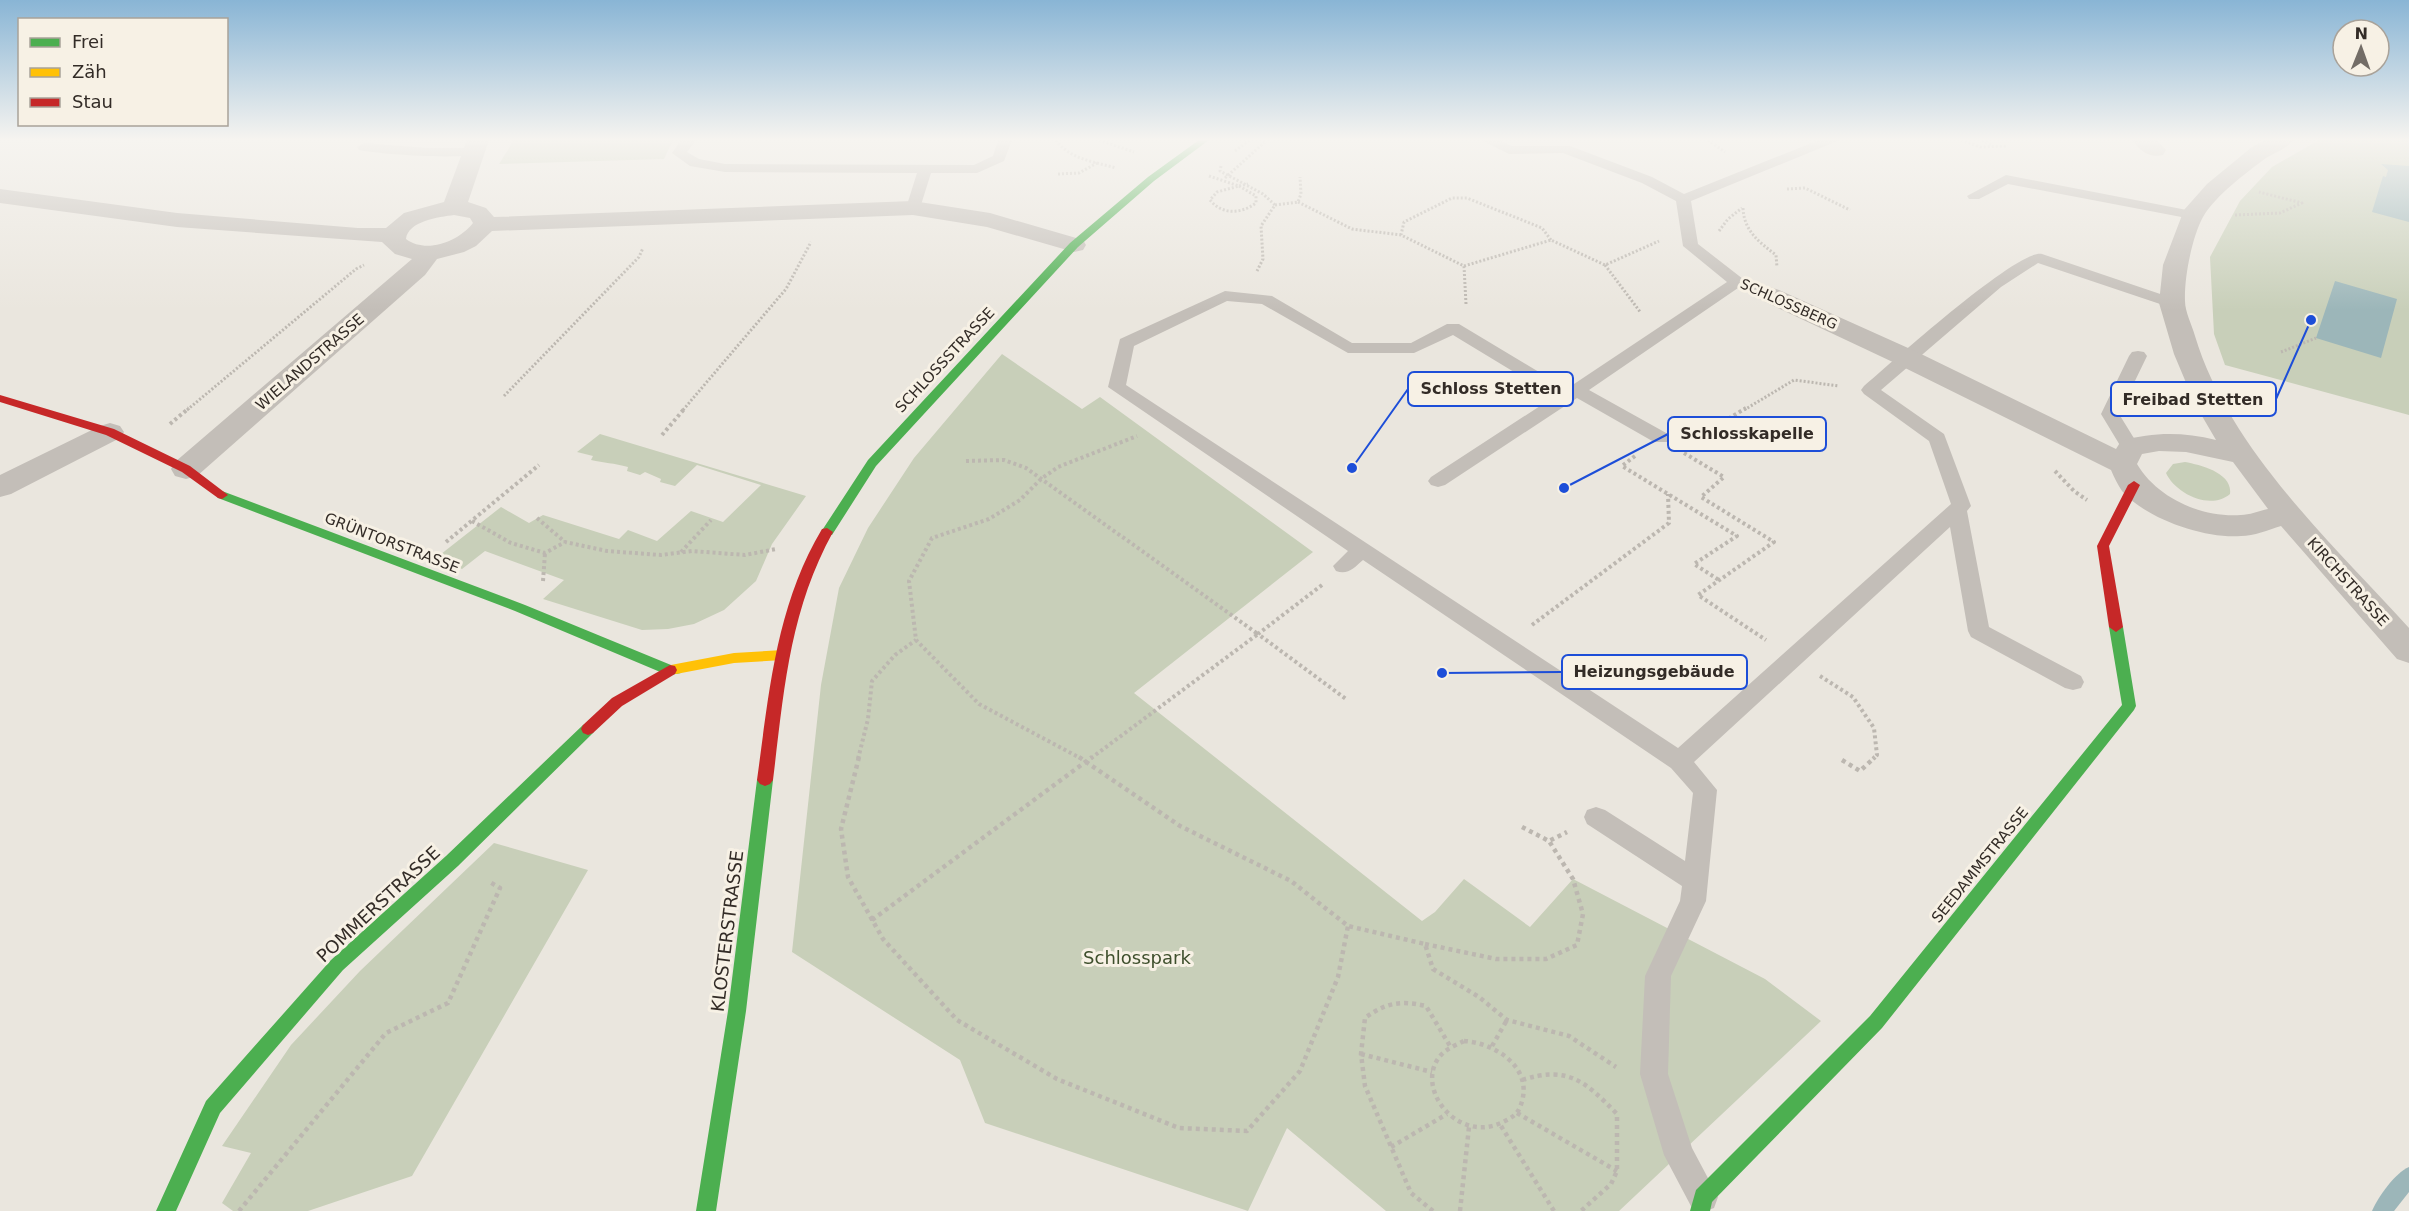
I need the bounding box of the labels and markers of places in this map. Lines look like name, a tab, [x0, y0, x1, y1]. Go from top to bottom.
callout: Schloss Stetten	[1408, 372, 1573, 406]
callout: Freibad Stetten	[2111, 382, 2276, 416]
callout: Schlosskapelle	[1668, 417, 1826, 451]
callout: Heizungsgebäude	[1562, 655, 1747, 689]

